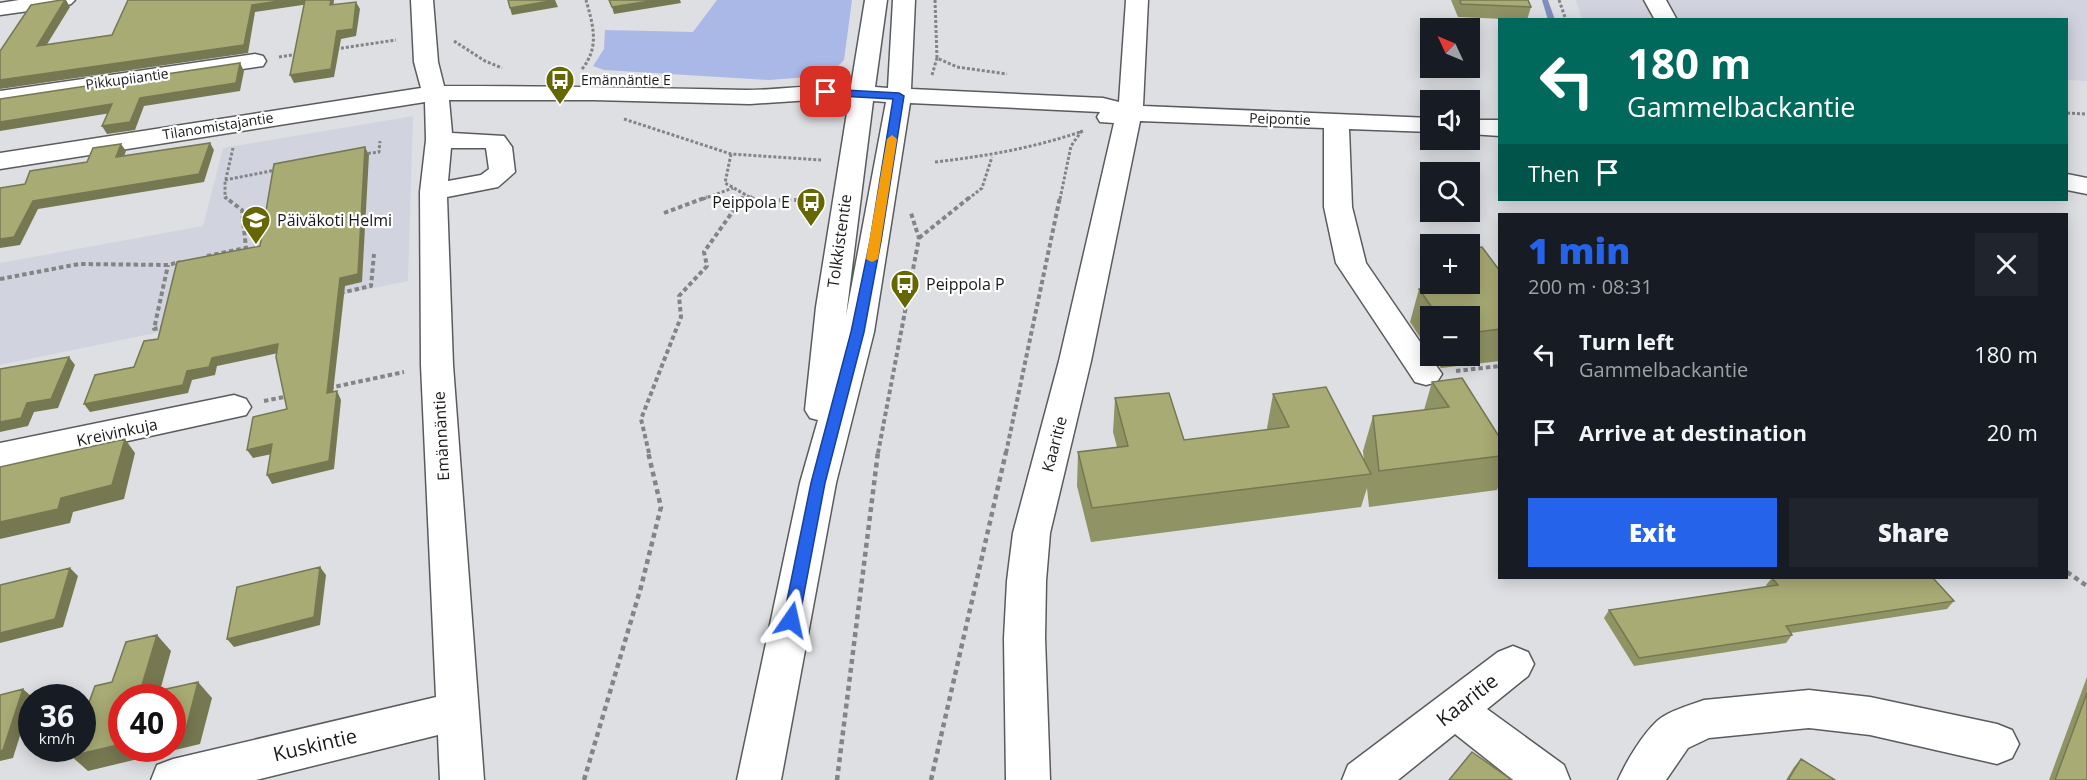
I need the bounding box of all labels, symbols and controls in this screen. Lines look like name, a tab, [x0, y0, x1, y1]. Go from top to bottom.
north arrow	[1420, 18, 1480, 78]
map controls	[1420, 18, 1480, 366]
text: 180 m	[1627, 34, 1751, 91]
icon: left	[1528, 42, 1606, 120]
street label: Pikkupiiantie	[84, 63, 170, 94]
bus stop icon: Emännäntie E	[544, 64, 576, 106]
pin	[800, 66, 851, 117]
place label: Emännäntie E	[581, 70, 671, 89]
icon: arrive	[809, 75, 842, 108]
text: Gammelbackantie	[1627, 88, 1855, 125]
button: sound	[1420, 90, 1480, 150]
street label: Tilanomistajantie	[161, 107, 275, 144]
street label: Peipontie	[1249, 108, 1311, 129]
icon: arrive	[1591, 156, 1624, 189]
text: Then	[1528, 158, 1579, 188]
button: search	[1420, 162, 1480, 222]
bus stop icon: Peippola E	[795, 186, 827, 228]
place label: Peippola E	[712, 191, 790, 213]
street label: Tolkkistentie	[822, 193, 856, 289]
school or university icon: Päiväkoti Helmi	[240, 204, 272, 246]
place label: Päiväkoti Helmi	[277, 209, 392, 231]
text: 1 min	[1528, 226, 1630, 275]
button: close	[1975, 233, 2038, 296]
button: +	[1420, 234, 1480, 294]
bus stop icon: Peippola P	[889, 268, 921, 310]
place label: Peippola P	[926, 273, 1005, 295]
text: 200 m · 08:31	[1528, 273, 1653, 300]
button: −	[1420, 306, 1480, 366]
text: Turn left	[1579, 326, 1674, 356]
icon: left	[1528, 338, 1561, 371]
text: 180 m	[1974, 339, 2038, 369]
text: Gammelbackantie	[1579, 356, 1748, 383]
street label: Emännäntie	[428, 391, 454, 481]
street label: Kreivinkuja	[74, 413, 160, 451]
street label: Kaaritie	[1036, 414, 1072, 474]
icon: arrive	[1528, 416, 1561, 449]
text: Arrive at destination	[1579, 417, 1807, 447]
text: 20 m	[1987, 417, 2038, 447]
button: Exit	[1528, 498, 1777, 567]
button: Share	[1789, 498, 2038, 567]
position arrow	[759, 588, 823, 652]
street label: Kaaritie	[1430, 667, 1503, 732]
speed limit sign: 40	[108, 684, 186, 762]
text: 36	[40, 695, 74, 736]
street label: Kuskintie	[270, 722, 359, 767]
text: km/h	[39, 728, 75, 748]

